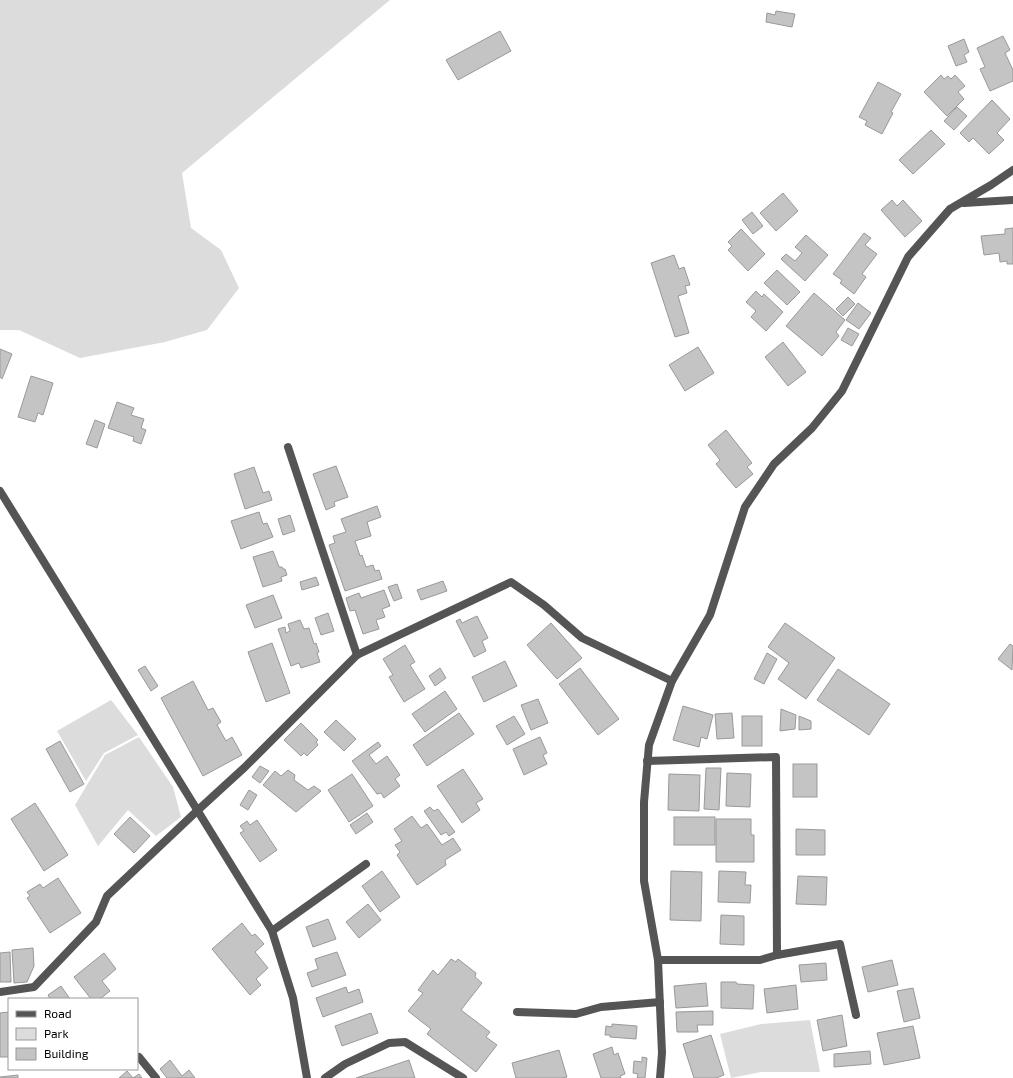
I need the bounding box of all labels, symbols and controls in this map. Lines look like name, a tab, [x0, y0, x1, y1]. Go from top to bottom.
legend	[8, 998, 138, 1070]
text: Road	[44, 1006, 72, 1020]
text: Park	[44, 1026, 69, 1040]
text: Building	[44, 1046, 89, 1060]

